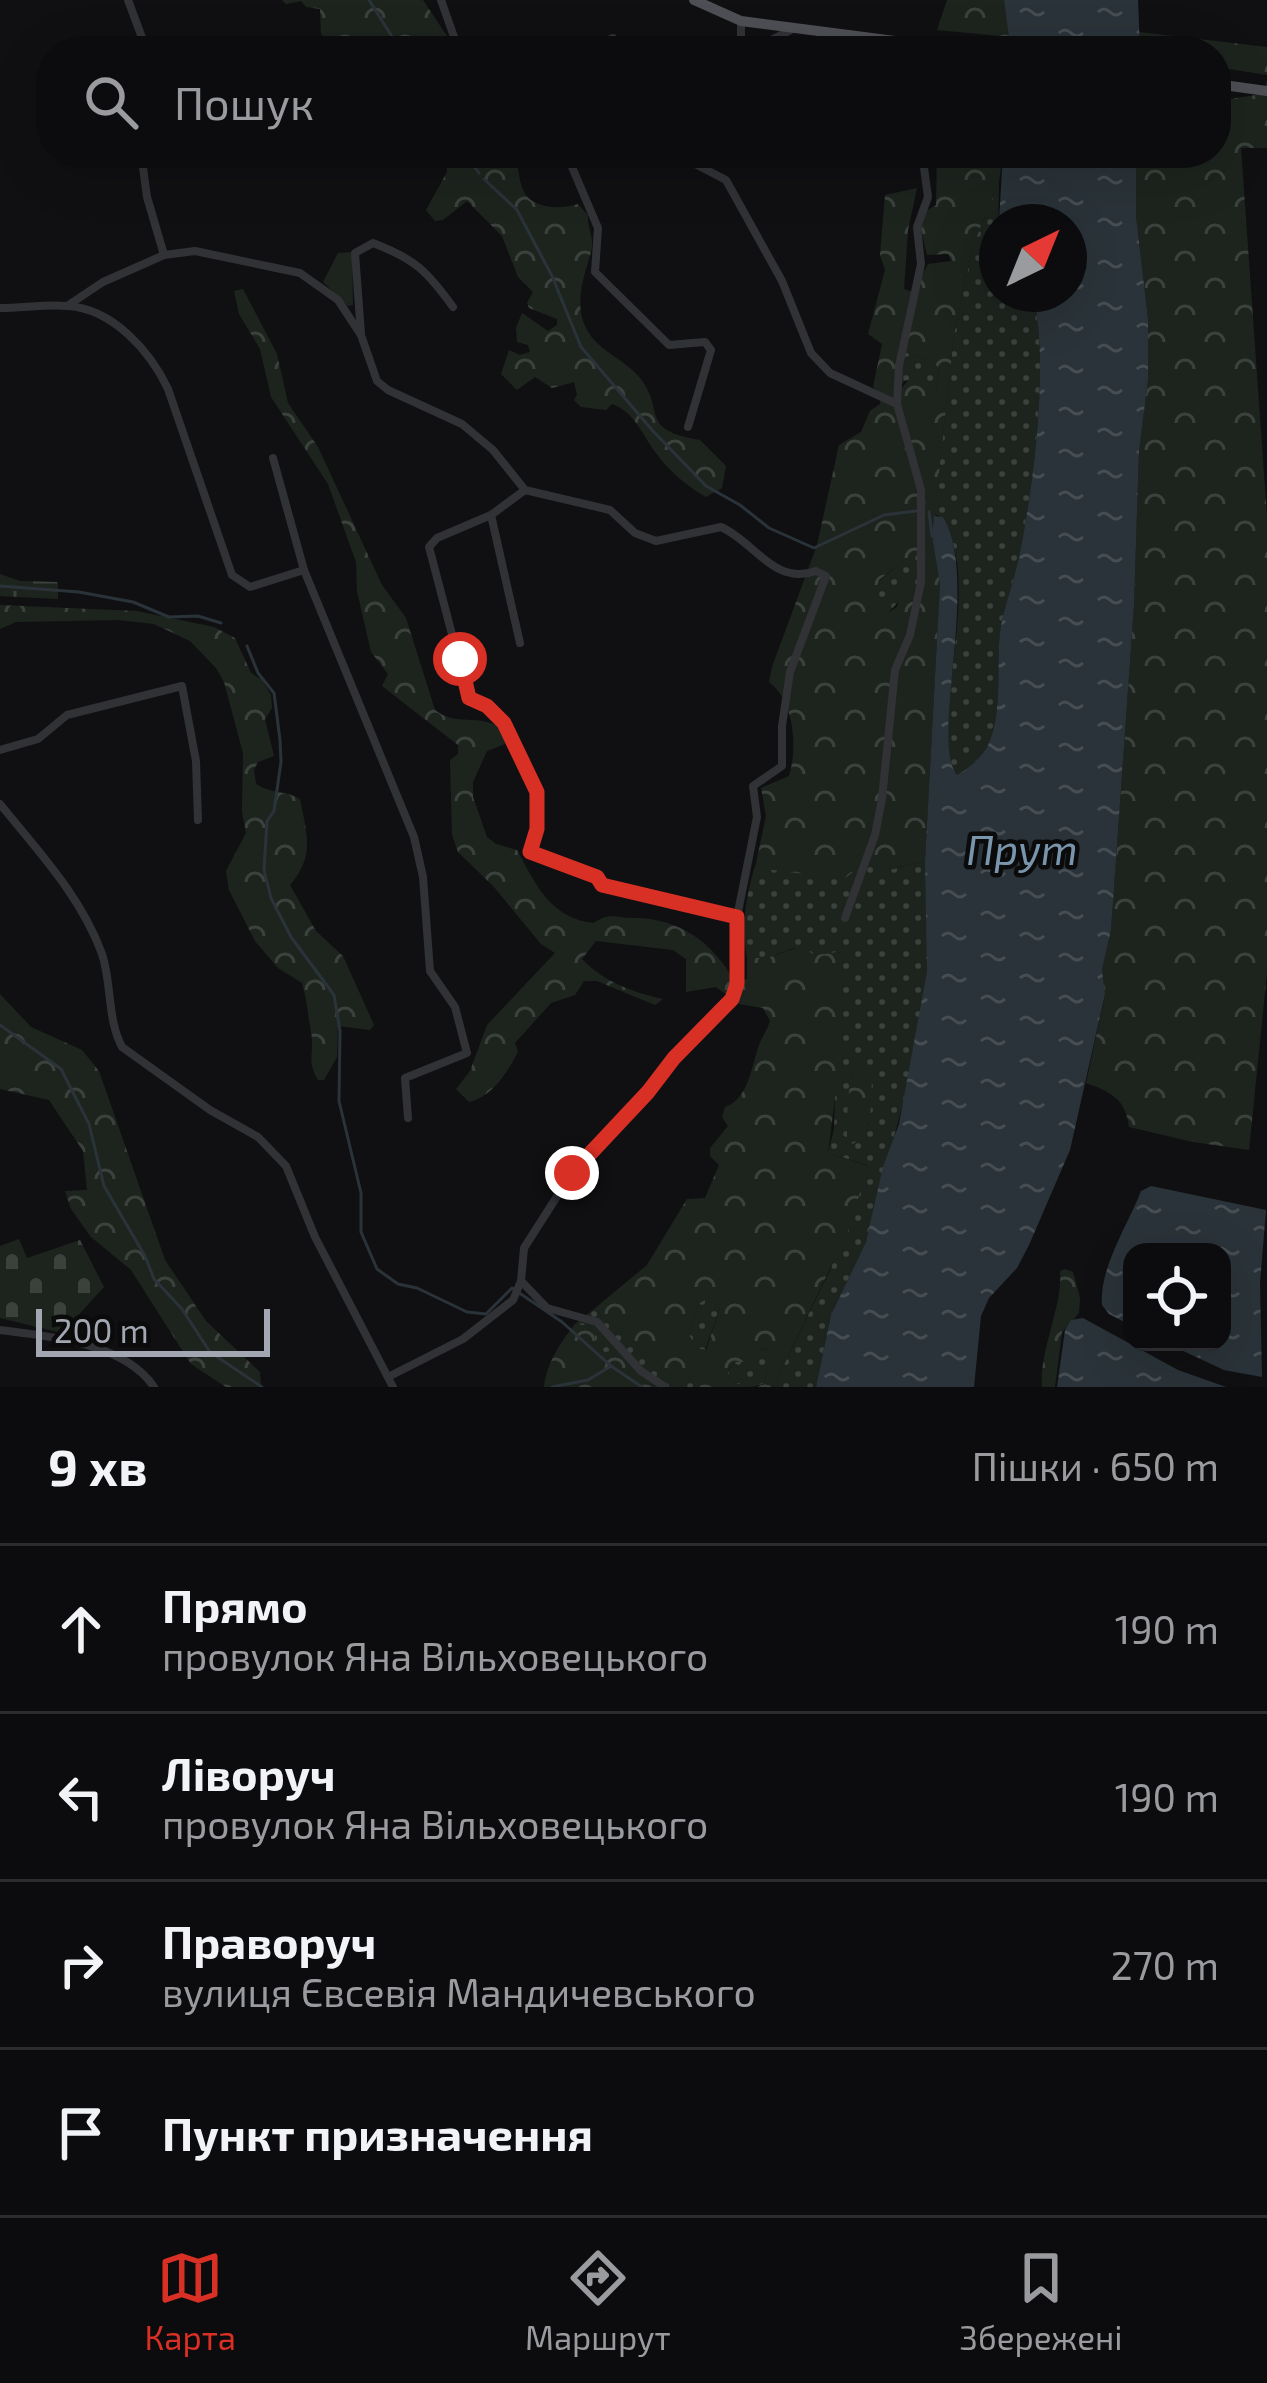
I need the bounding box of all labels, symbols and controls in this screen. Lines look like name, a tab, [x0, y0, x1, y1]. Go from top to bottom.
search box	[36, 36, 1231, 168]
icon: search	[78, 69, 144, 135]
text: Пошук	[174, 75, 314, 129]
north arrow	[979, 204, 1087, 312]
route start	[433, 632, 487, 686]
water label: Прут	[966, 823, 1078, 873]
route end	[545, 1146, 599, 1200]
map controls	[1123, 1243, 1231, 1351]
button: locate	[1123, 1243, 1231, 1351]
scale bar	[36, 1303, 270, 1356]
text: 200 m	[54, 1310, 149, 1350]
text: 9 хв	[48, 1435, 147, 1496]
text: Пішки · 650 m	[972, 1442, 1219, 1489]
text: Прямо	[162, 1578, 308, 1632]
icon: ahead	[48, 1596, 114, 1662]
text: 190 m	[1115, 1605, 1219, 1652]
text: провулок Яна Вільховецького	[162, 1632, 708, 1679]
text: Ліворуч	[162, 1746, 336, 1800]
icon: left	[48, 1764, 114, 1830]
text: 190 m	[1115, 1773, 1219, 1820]
text: провулок Яна Вільховецького	[162, 1800, 708, 1847]
text: Праворуч	[162, 1914, 376, 1968]
icon: right	[48, 1932, 114, 1998]
text: 270 m	[1111, 1941, 1219, 1988]
text: вулиця Євсевія Мандичевського	[162, 1968, 756, 2015]
icon: arrive	[48, 2100, 114, 2166]
text: Пункт призначення	[162, 2106, 593, 2160]
tab: Карта	[144, 2245, 236, 2357]
tab: Маршрут	[525, 2245, 671, 2357]
tab: Збережені	[960, 2245, 1123, 2357]

